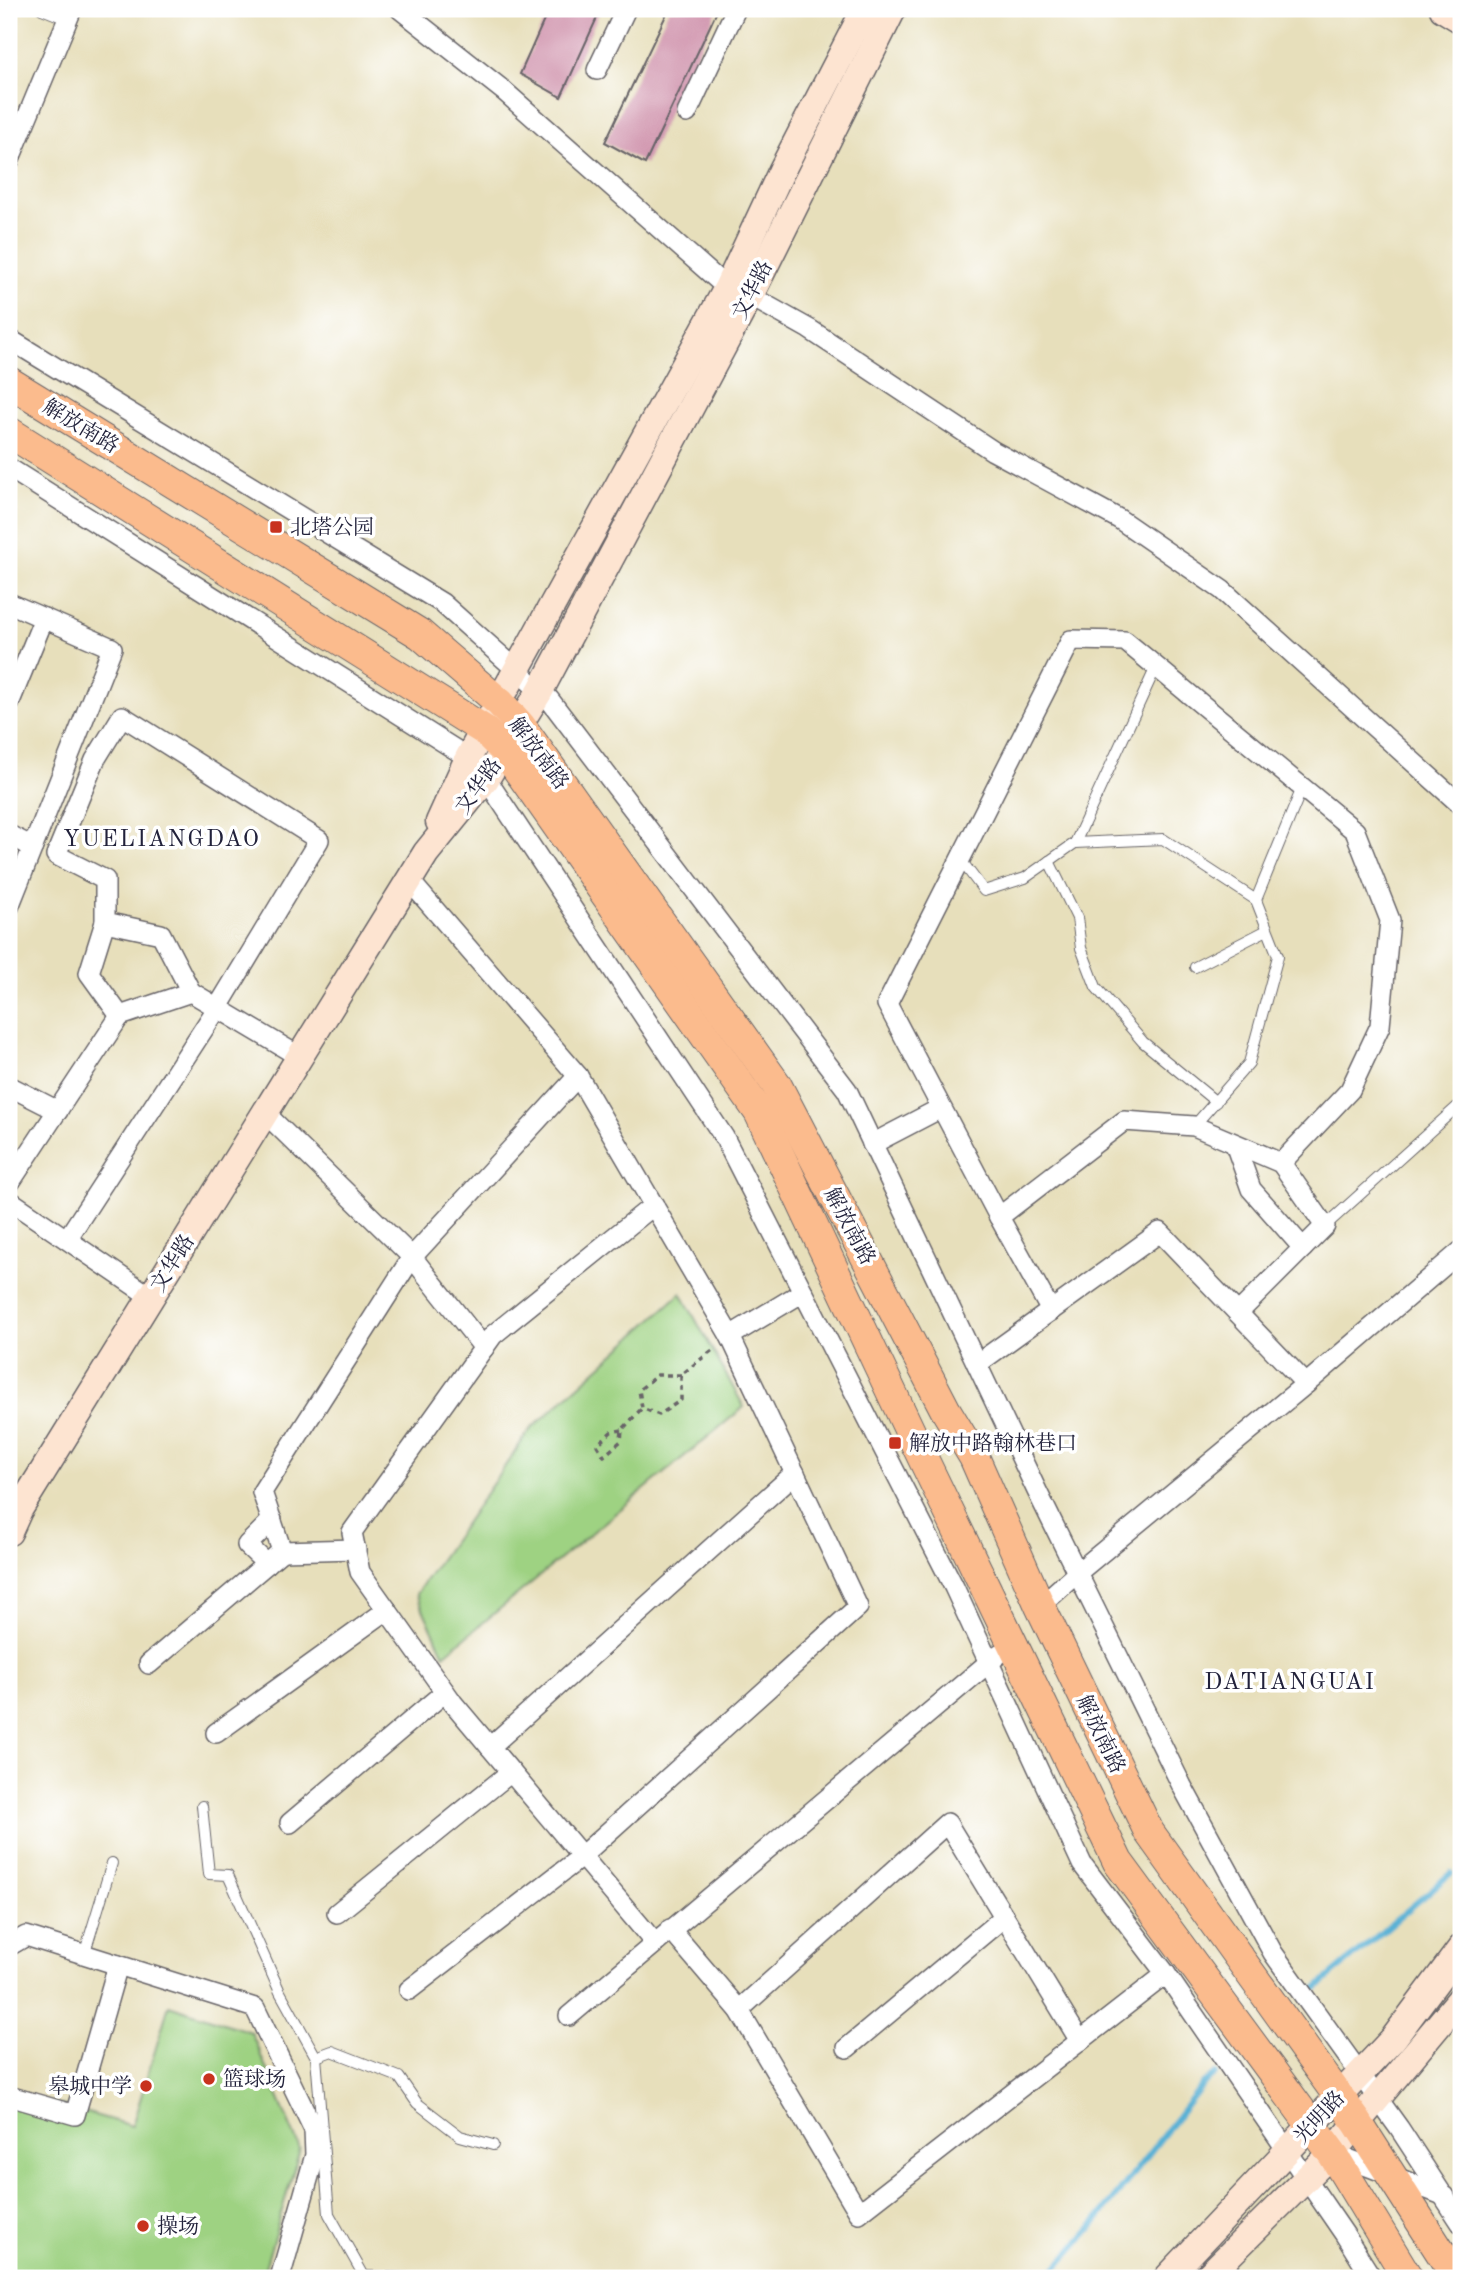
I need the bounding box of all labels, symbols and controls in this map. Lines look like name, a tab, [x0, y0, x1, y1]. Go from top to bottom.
street label: 文华路	[728, 257, 777, 324]
street label: 解放南路	[39, 395, 123, 458]
place label: 北塔公园	[290, 516, 374, 539]
marker: 北塔公园	[268, 519, 284, 535]
street label: 解放南路	[504, 713, 573, 794]
street label: 文华路	[451, 754, 506, 819]
district label: YUELIANGDAO	[63, 828, 261, 851]
street label: 解放南路	[820, 1184, 879, 1269]
street label: 文华路	[146, 1230, 199, 1296]
place label: 解放中路翰林巷口	[909, 1432, 1077, 1455]
marker: 解放中路翰林巷口	[887, 1435, 903, 1451]
district label: DATIANGUAI	[1204, 1671, 1376, 1694]
street label: 解放南路	[1072, 1691, 1129, 1777]
place label: 篮球场	[223, 2068, 286, 2091]
marker: 篮球场	[201, 2071, 217, 2087]
place label: 皋城中学	[48, 2075, 132, 2098]
marker: 皋城中学	[138, 2078, 154, 2094]
street label: 光明路	[1289, 2086, 1349, 2148]
place label: 操场	[157, 2215, 199, 2238]
marker: 操场	[135, 2218, 151, 2234]

